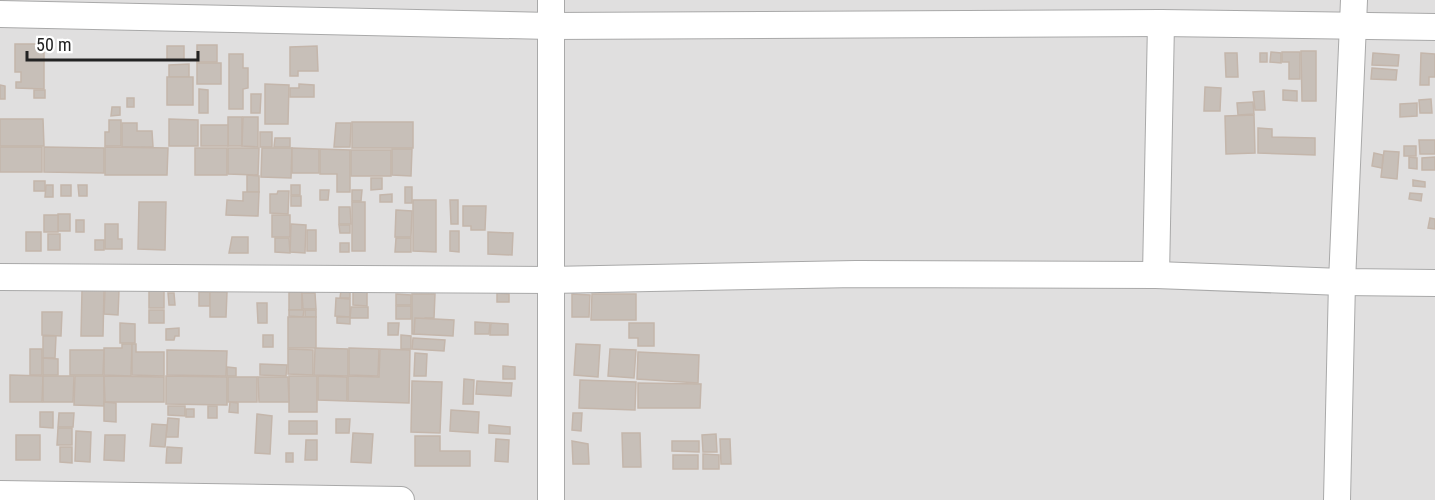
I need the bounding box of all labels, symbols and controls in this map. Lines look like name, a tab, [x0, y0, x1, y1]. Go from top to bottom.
scale bar	[27, 24, 198, 62]
text: 50 m	[36, 34, 71, 55]

